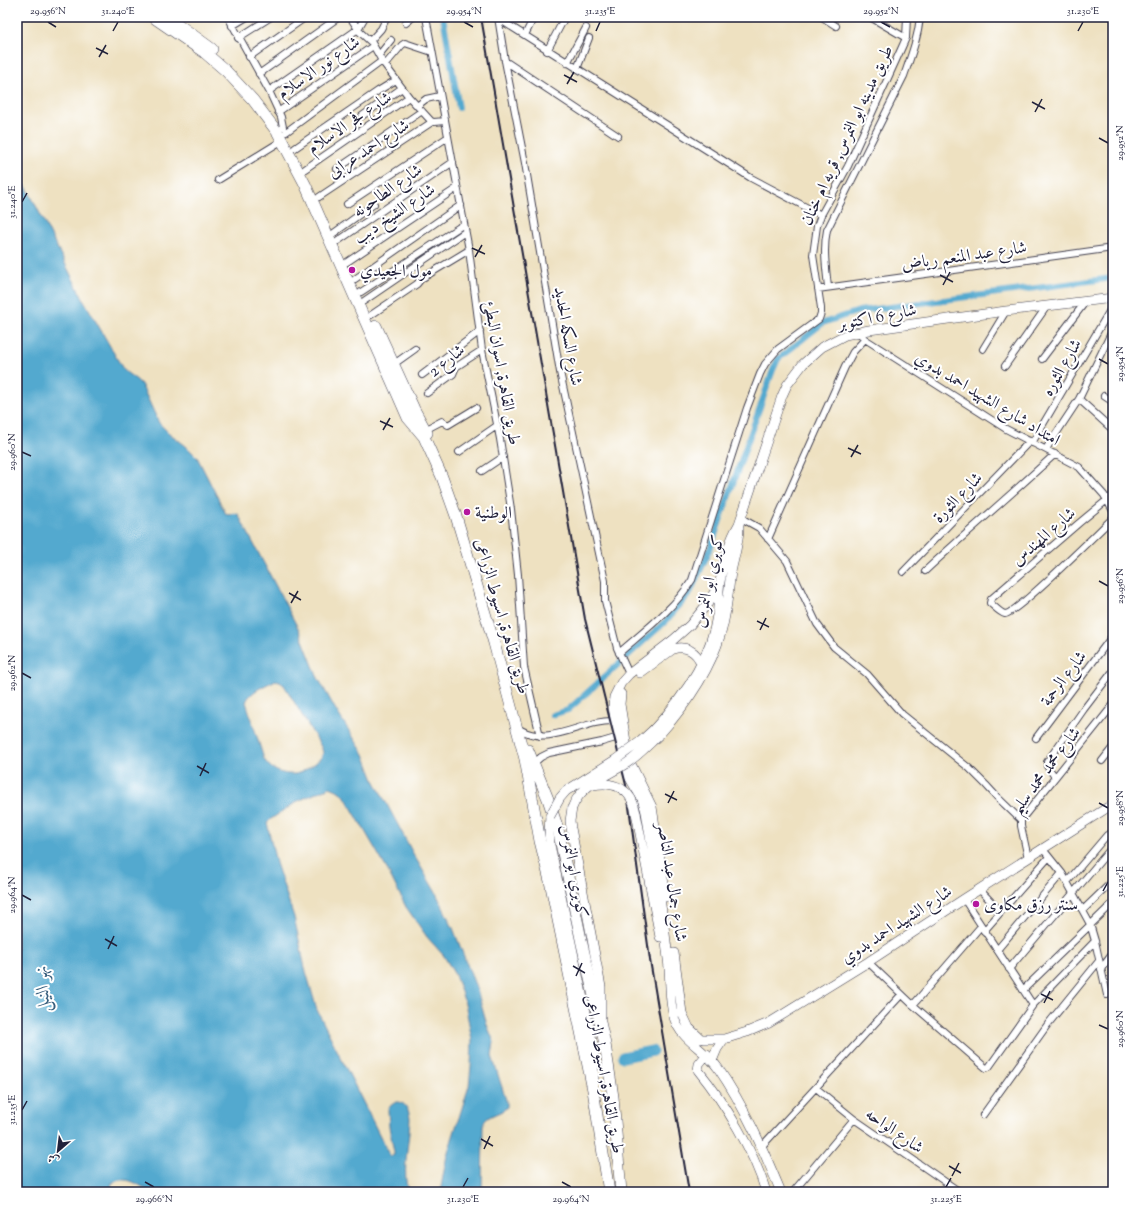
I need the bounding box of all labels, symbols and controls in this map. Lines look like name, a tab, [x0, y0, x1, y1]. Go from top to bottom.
text: 29.956°N	[30, 4, 66, 19]
text: 31.240°E	[101, 4, 135, 19]
text: 29.954°N	[446, 4, 482, 19]
text: 31.235°E	[585, 4, 615, 19]
text: 29.952°N	[863, 4, 899, 19]
text: 31.230°E	[1067, 4, 1099, 19]
street label: شارع نور الاسلام	[273, 31, 366, 107]
street label: طريق مدينه ابو النمرس, قريه ام خنان	[795, 42, 901, 230]
street label: شارع فجر الاسلام	[303, 86, 398, 162]
street label: شارع احمد عرابى	[323, 114, 415, 185]
text: 29.952°N	[1113, 125, 1128, 161]
street label: شارع الطاحونه	[349, 159, 428, 224]
street label: شارع الشيخ ديب	[349, 178, 442, 253]
text: 31.240°E	[5, 185, 20, 219]
street label: شارع عبد المنعم رياض	[900, 236, 1029, 280]
place label: مول الجعيدي	[360, 260, 432, 284]
marker: مول الجعيدي	[347, 265, 357, 275]
street label: شارع السكه الحديد	[547, 285, 588, 388]
street label: شارع 6 اكتوبر	[834, 299, 919, 338]
street label: طريق القاهرة, اسوان البطئ	[477, 300, 526, 447]
street label: شارع الثوره	[1037, 335, 1089, 401]
street label: شارع 2	[424, 339, 471, 384]
text: 29.954°N	[1113, 346, 1128, 382]
street label: امتداد شارع الشهيد احمد بدوي	[910, 347, 1064, 453]
text: 29.960°N	[5, 433, 20, 471]
street label: شارع الثورة	[928, 467, 989, 529]
place label: الوطنية	[475, 502, 512, 526]
street label: شارع المهندس	[1007, 503, 1082, 572]
marker: الوطنية	[462, 507, 472, 517]
street label: كوبري ابو النمرس	[688, 533, 732, 630]
street label: طريق القاهرة, اسيوط الزراعى	[467, 536, 535, 697]
text: 29.956°N	[1113, 568, 1128, 604]
street label: شارع الرحمة	[1036, 646, 1094, 712]
text: 29.962°N	[5, 655, 20, 691]
street label: شارع محمد محمد سليم	[1006, 723, 1090, 822]
text: 29.958°N	[1113, 790, 1128, 826]
street label: شارع جمال عبد الناصر	[649, 819, 692, 944]
street label: كوبري ابو النمرس	[553, 823, 593, 920]
text: 31.225°E	[1113, 866, 1128, 898]
text: 29.964°N	[5, 876, 20, 914]
street label: شارع الشهيد احمد بدوي	[837, 881, 957, 971]
place label: سنتر رزق مكاوى	[984, 894, 1078, 918]
marker: سنتر رزق مكاوى	[971, 899, 981, 909]
water label: نهر النيل	[29, 965, 59, 1013]
street label: طريق القاهرة, اسيوط الزراعى	[577, 993, 629, 1156]
text: 29.960°N	[1113, 1010, 1128, 1048]
text: 31.235°E	[5, 1095, 20, 1125]
street label: شارع الواحه	[860, 1103, 928, 1160]
north arrow	[38, 1131, 78, 1171]
text: ش	[45, 1149, 62, 1169]
text: 29.966°N	[135, 1192, 173, 1207]
text: 31.230°E	[447, 1192, 479, 1207]
text: 29.964°N	[552, 1192, 590, 1207]
text: 31.225°E	[930, 1192, 962, 1207]

